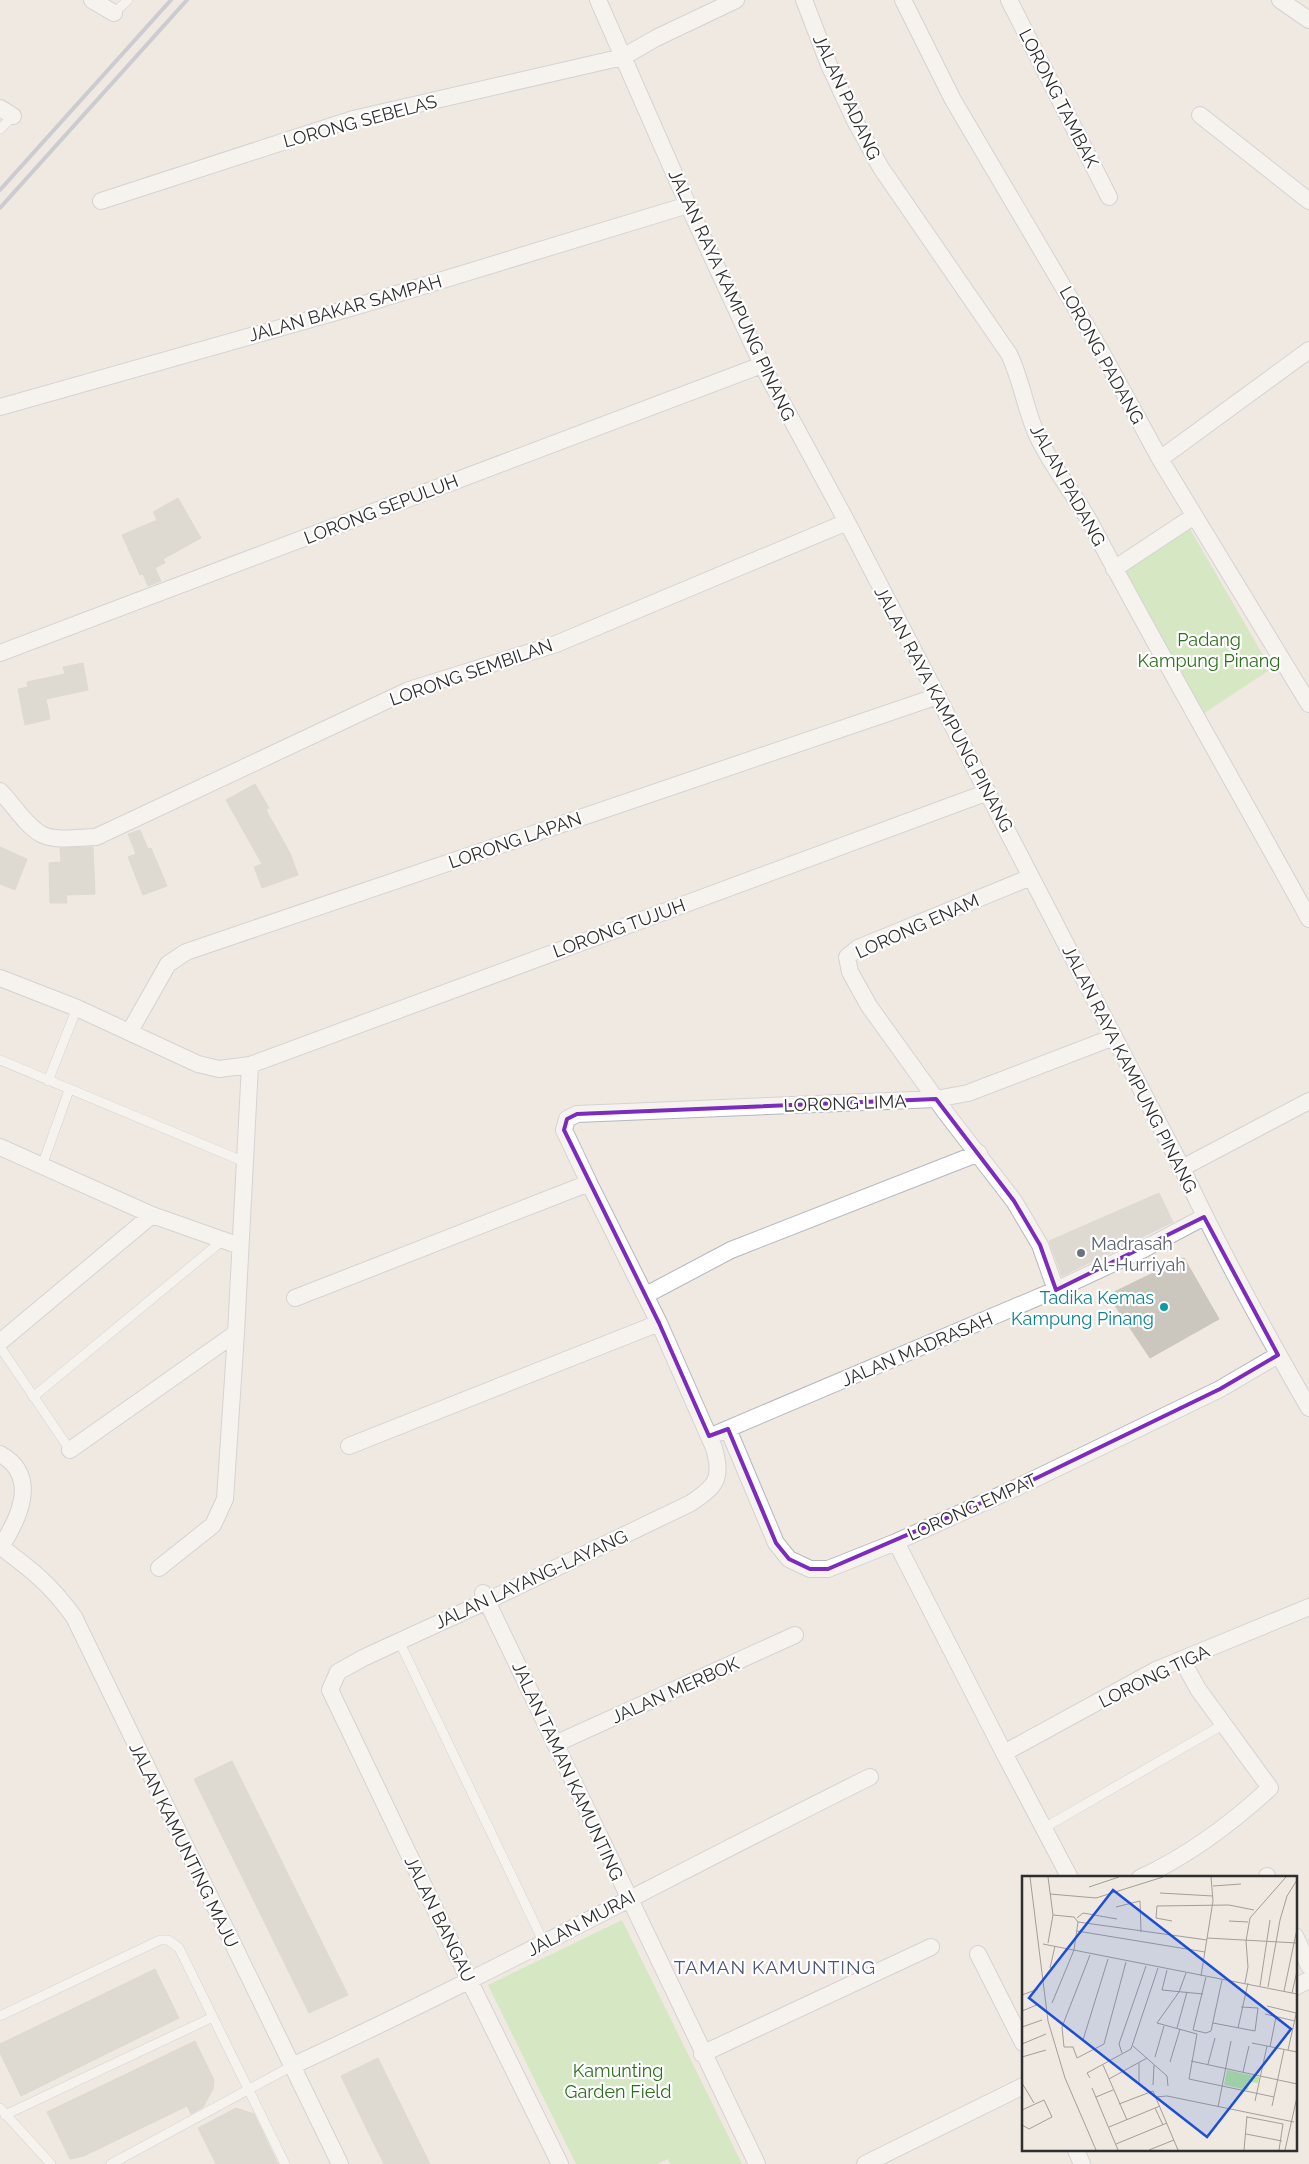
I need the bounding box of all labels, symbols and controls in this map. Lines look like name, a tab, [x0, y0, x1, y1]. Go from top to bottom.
street label: LORONG TAMBAK	[1015, 25, 1103, 171]
street label: JALAN PADANG	[809, 31, 885, 163]
street label: LORONG SEBELAS	[281, 90, 439, 152]
street label: JALAN RAYA KAMPUNG PINANG	[664, 166, 800, 424]
street label: JALAN BAKAR SAMPAH	[246, 270, 444, 346]
street label: LORONG PADANG	[1055, 283, 1149, 427]
street label: JALAN PADANG	[1026, 421, 1110, 549]
street label: LORONG SEPULUH	[301, 470, 461, 548]
street label: JALAN RAYA KAMPUNG PINANG	[870, 583, 1018, 835]
park label: Padang Kampung Pinang	[1138, 629, 1280, 671]
street label: LORONG SEMBILAN	[387, 634, 555, 710]
street label: LORONG LAPAN	[446, 807, 584, 873]
street label: LORONG ENAM	[852, 889, 982, 963]
street label: LORONG TUJUH	[550, 894, 688, 962]
street label: JALAN RAYA KAMPUNG PINANG	[1058, 942, 1202, 1196]
street label: LORONG LIMA	[783, 1090, 907, 1116]
place label: Madrasah Al-Hurriyah	[1091, 1233, 1186, 1275]
marker: Madrasah Al-Hurriyah	[1075, 1247, 1087, 1259]
place label: Tadika Kemas Kampung Pinang	[1011, 1287, 1154, 1329]
marker: Tadika Kemas Kampung Pinang	[1158, 1301, 1170, 1313]
street label: JALAN MADRASAH	[838, 1308, 996, 1390]
street label: LORONG EMPAT	[904, 1469, 1040, 1545]
street label: JALAN LAYANG-LAYANG	[431, 1525, 631, 1633]
street label: LORONG TIGA	[1095, 1640, 1213, 1712]
street label: JALAN MERBOK	[608, 1652, 742, 1728]
street label: JALAN TAMAN KAMUNTING	[508, 1658, 628, 1884]
street label: JALAN KAMUNTING MAJU	[125, 1739, 243, 1951]
street label: JALAN BANGAU	[400, 1853, 480, 1985]
inset map	[1022, 1876, 1296, 2152]
street label: JALAN MURAI	[523, 1886, 639, 1960]
district label: TAMAN KAMUNTING	[674, 1956, 876, 1978]
park label: Kamunting Garden Field	[565, 2060, 671, 2102]

